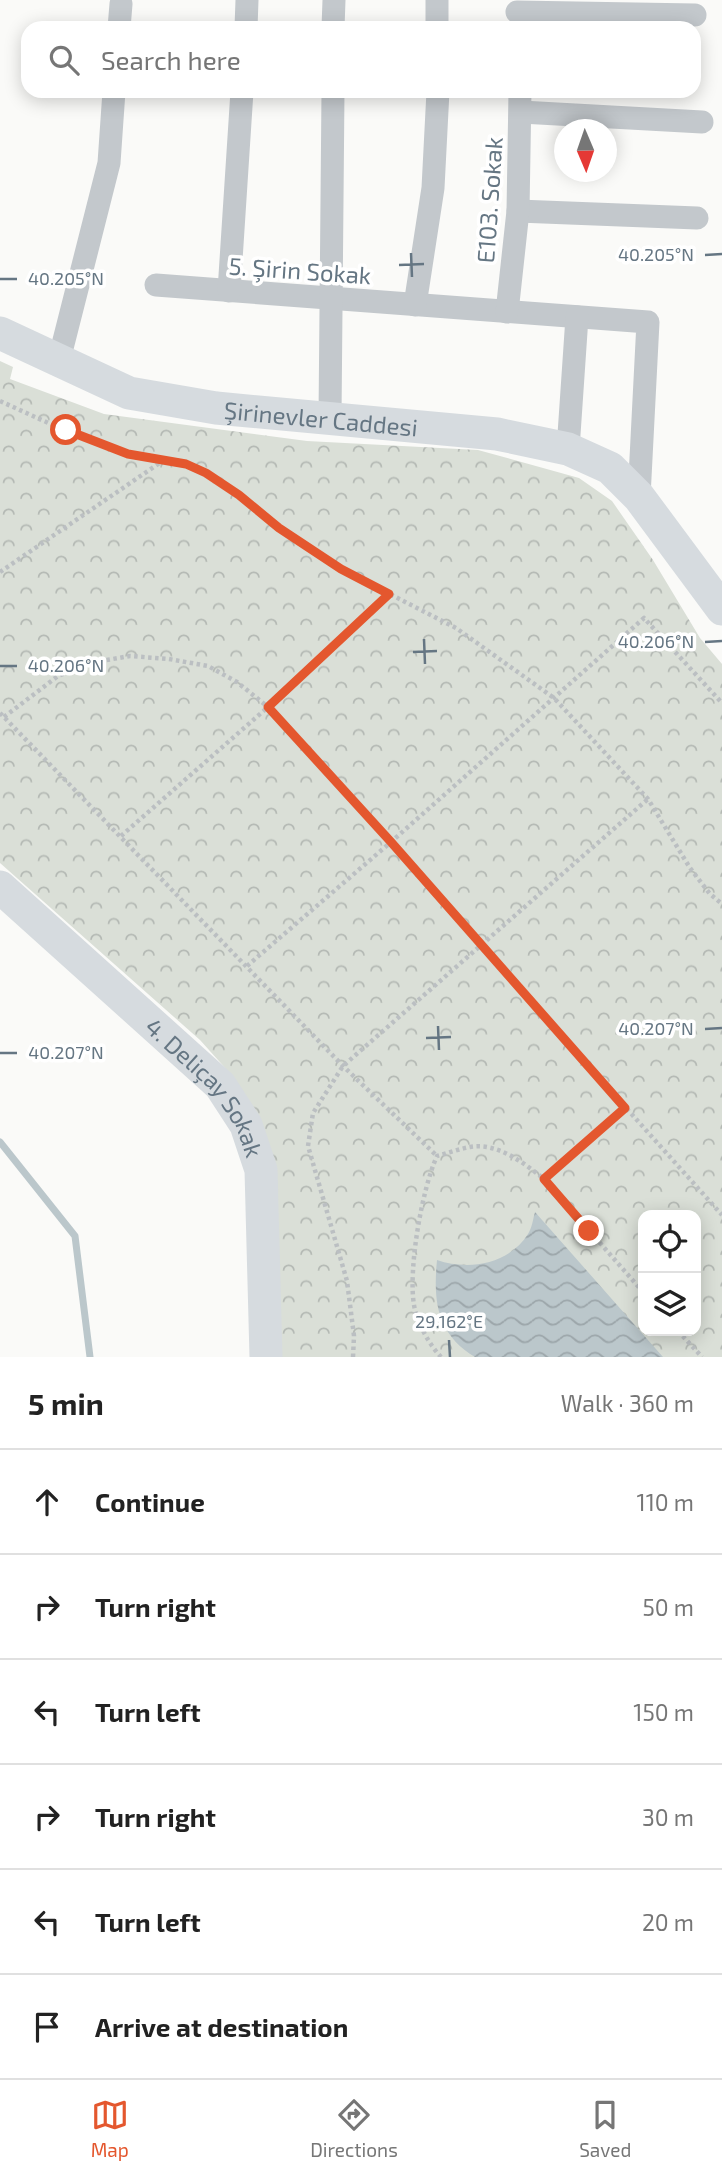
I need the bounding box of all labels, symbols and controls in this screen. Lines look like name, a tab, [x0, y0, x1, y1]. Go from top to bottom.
search box	[21, 21, 701, 98]
icon: search	[45, 41, 83, 79]
text: Search here	[101, 44, 241, 75]
north arrow	[554, 119, 617, 182]
street label: E103. Sokak	[470, 136, 508, 264]
text: 40.205°N	[618, 243, 694, 265]
street label: 5. Şirin Sokak	[228, 251, 372, 290]
text: 40.205°N	[28, 267, 104, 289]
street label: Şirinevler Caddesi	[223, 394, 419, 441]
route start	[50, 414, 81, 445]
text: 40.206°N	[618, 630, 694, 652]
text: 40.206°N	[28, 654, 104, 676]
street label: 4. Deliçay Sokak	[140, 1011, 270, 1161]
text: 40.207°N	[618, 1017, 694, 1039]
text: 40.207°N	[28, 1041, 104, 1063]
map controls	[638, 1210, 701, 1336]
button: locate	[638, 1210, 701, 1273]
route end	[573, 1215, 604, 1246]
button: layers	[638, 1273, 701, 1336]
text: 29.162°E	[415, 1310, 483, 1332]
text: 5 min	[28, 1385, 104, 1421]
text: Walk · 360 m	[561, 1389, 694, 1417]
icon: ahead	[28, 1483, 66, 1521]
text: Continue	[95, 1486, 205, 1517]
text: 110 m	[637, 1488, 694, 1516]
icon: right	[28, 1588, 66, 1626]
text: Turn right	[95, 1591, 216, 1622]
text: 50 m	[643, 1593, 694, 1621]
icon: left	[28, 1693, 66, 1731]
text: Turn left	[95, 1696, 201, 1727]
text: 150 m	[633, 1698, 694, 1726]
icon: right	[28, 1798, 66, 1836]
text: Turn right	[95, 1801, 216, 1832]
text: 30 m	[642, 1803, 694, 1831]
icon: left	[28, 1903, 66, 1941]
text: Turn left	[95, 1906, 201, 1937]
text: 20 m	[642, 1908, 694, 1936]
icon: arrive	[28, 2008, 66, 2046]
text: Arrive at destination	[95, 2011, 348, 2042]
tab: Map	[91, 2096, 129, 2161]
tab: Directions	[310, 2096, 398, 2161]
tab: Saved	[579, 2096, 631, 2161]

